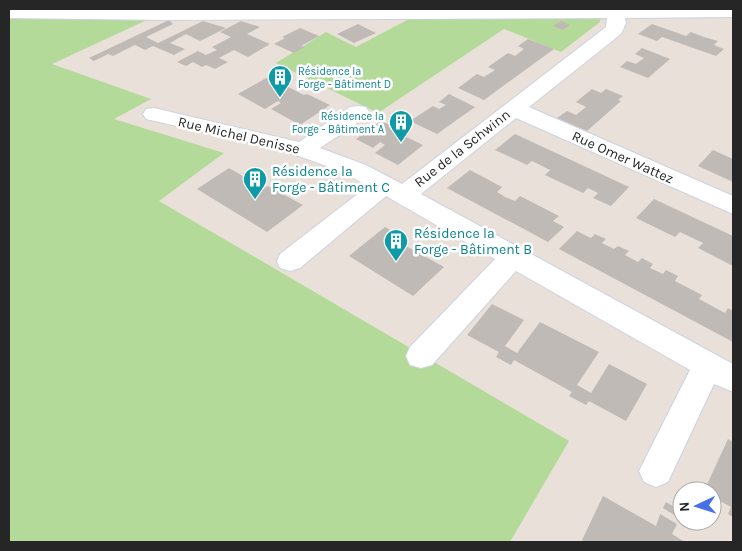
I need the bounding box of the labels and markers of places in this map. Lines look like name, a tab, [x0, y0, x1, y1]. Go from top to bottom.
building icon: Résidence la Forge - Bâtiment D	[267, 64, 293, 98]
place label: Résidence la Forge - Bâtiment D	[298, 65, 391, 91]
building icon: Résidence la Forge - Bâtiment A	[388, 109, 414, 143]
place label: Résidence la Forge - Bâtiment A	[292, 110, 385, 136]
place label: Résidence la Forge - Bâtiment C	[272, 163, 390, 196]
building icon: Résidence la Forge - Bâtiment C	[242, 166, 268, 200]
place label: Résidence la Forge - Bâtiment B	[414, 225, 532, 258]
building icon: Résidence la Forge - Bâtiment B	[383, 228, 409, 262]

